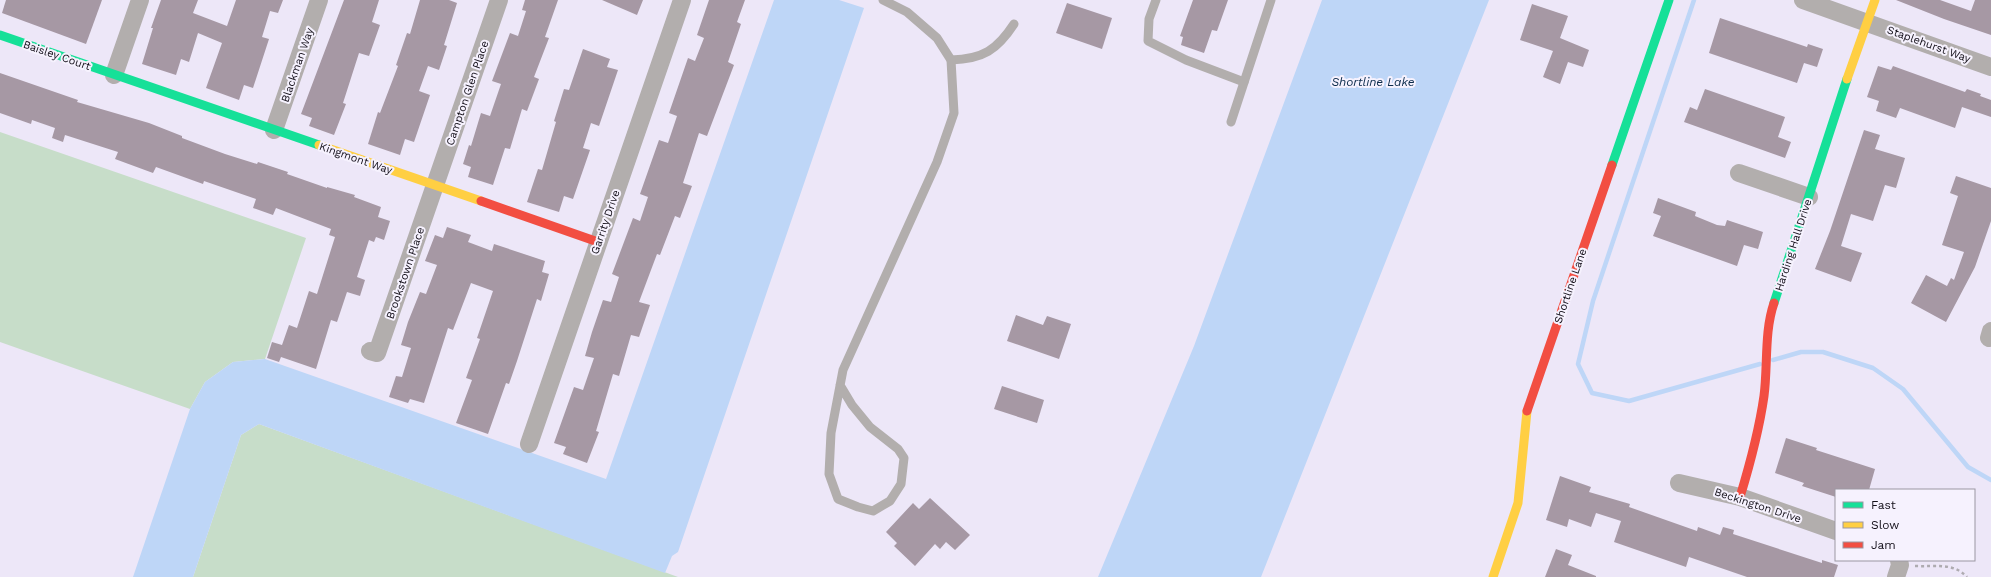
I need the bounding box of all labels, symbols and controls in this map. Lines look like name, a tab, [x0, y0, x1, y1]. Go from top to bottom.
street label: Staplehurst Way	[1885, 23, 1973, 66]
street label: Blackman Way	[279, 26, 316, 104]
street label: Baisley Court	[21, 38, 93, 73]
street label: Campton Glen Place	[443, 39, 492, 147]
water label: Shortline Lake	[1331, 75, 1415, 89]
street label: Kingmont Way	[318, 140, 394, 177]
street label: Garrity Drive	[588, 188, 623, 256]
street label: Harding Hall Drive	[1772, 197, 1815, 293]
street label: Brookstown Place	[384, 226, 427, 321]
street label: Shortline Lane	[1552, 247, 1589, 325]
street label: Beckington Drive	[1713, 485, 1803, 526]
legend	[1835, 489, 1975, 561]
text: Fast	[1871, 498, 1896, 512]
text: Slow	[1871, 518, 1899, 532]
text: Jam	[1871, 538, 1896, 552]

